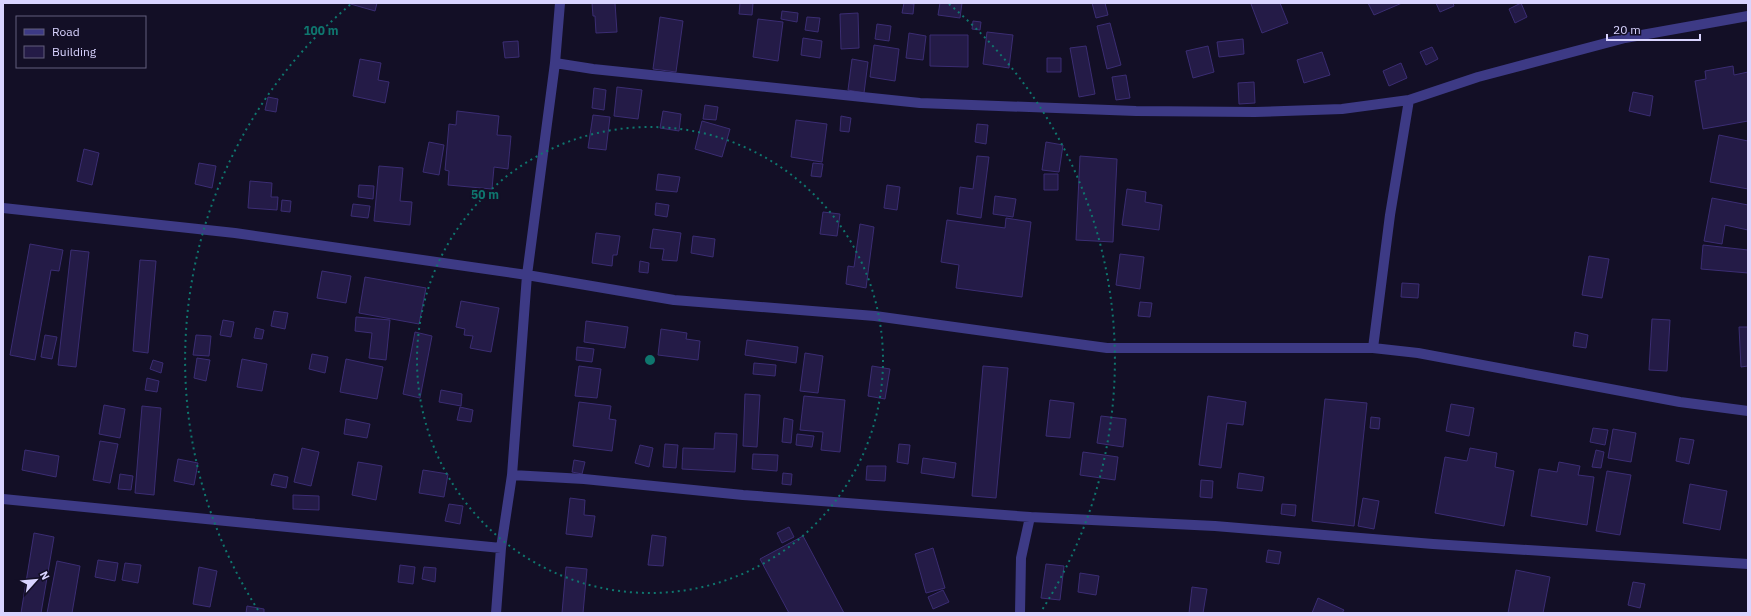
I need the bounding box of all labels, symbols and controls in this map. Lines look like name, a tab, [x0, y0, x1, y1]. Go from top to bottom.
legend	[16, 16, 146, 68]
scale bar	[1607, 16, 1700, 42]
text: 20 m	[1613, 22, 1641, 37]
text: 100 m	[303, 23, 339, 38]
text: Road	[52, 24, 80, 39]
text: Building	[52, 44, 97, 59]
text: 50 m	[471, 187, 499, 202]
centre of rings	[643, 353, 657, 367]
north arrow	[16, 560, 56, 600]
text: N	[37, 569, 53, 582]

